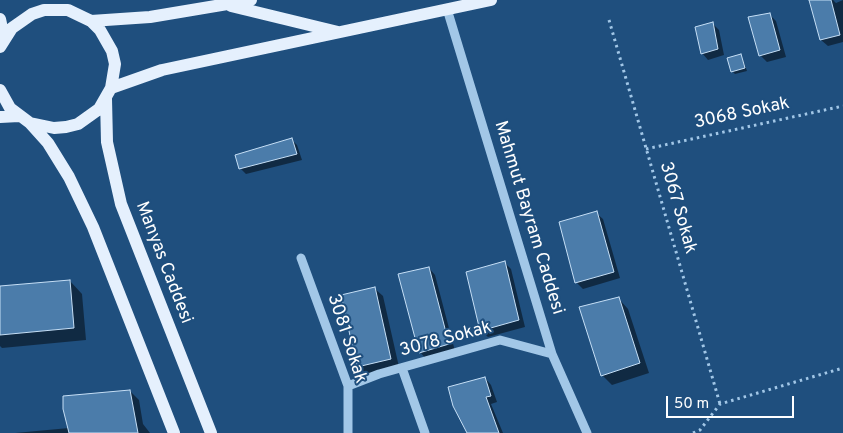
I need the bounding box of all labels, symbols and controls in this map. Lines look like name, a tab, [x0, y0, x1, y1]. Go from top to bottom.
street label: 3068 Sokak	[692, 93, 792, 135]
street label: Mahmut Bayram Caddesi	[488, 119, 568, 317]
street label: 3067 Sokak	[654, 159, 700, 257]
street label: Manyas Caddesi	[130, 199, 196, 327]
street label: 3081 Sokak	[321, 292, 371, 386]
street label: 3078 Sokak	[398, 317, 494, 363]
scale bar	[668, 386, 796, 418]
text: 50 m	[674, 395, 709, 414]

